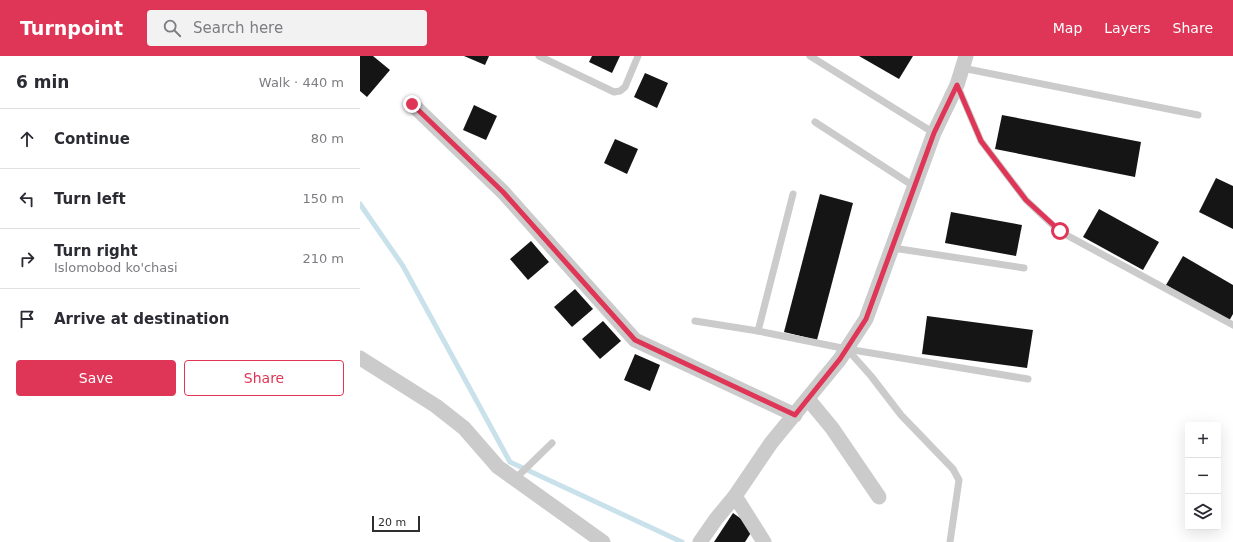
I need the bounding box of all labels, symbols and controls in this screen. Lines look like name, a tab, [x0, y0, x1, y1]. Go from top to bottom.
search box	[147, 10, 427, 46]
text: Turnpoint	[20, 17, 123, 39]
icon: search	[161, 17, 183, 39]
text: Search here	[193, 19, 283, 37]
text: Map	[1053, 20, 1082, 36]
text: Layers	[1104, 20, 1151, 36]
text: Share	[1173, 20, 1213, 36]
text: 6 min	[16, 72, 69, 92]
text: Walk · 440 m	[259, 75, 344, 90]
route end	[403, 95, 421, 113]
icon: ahead	[16, 128, 38, 150]
text: Continue	[54, 130, 130, 148]
text: 80 m	[311, 131, 344, 146]
icon: left	[16, 188, 38, 210]
text: Turn left	[54, 190, 126, 208]
text: 150 m	[302, 191, 344, 206]
route start	[1051, 222, 1069, 240]
text: Turn right	[54, 242, 138, 260]
icon: right	[16, 248, 38, 270]
text: 210 m	[302, 251, 344, 266]
text: Islomobod ko'chasi	[54, 260, 178, 275]
icon: arrive	[16, 308, 38, 330]
text: Arrive at destination	[54, 310, 229, 328]
button: Save	[16, 360, 176, 396]
button: Share	[184, 360, 344, 396]
map controls	[1185, 422, 1221, 530]
button: +	[1185, 422, 1221, 458]
button: −	[1185, 458, 1221, 494]
button: layers	[1185, 494, 1221, 530]
scale bar	[372, 514, 420, 533]
text: 20 m	[378, 516, 406, 529]

